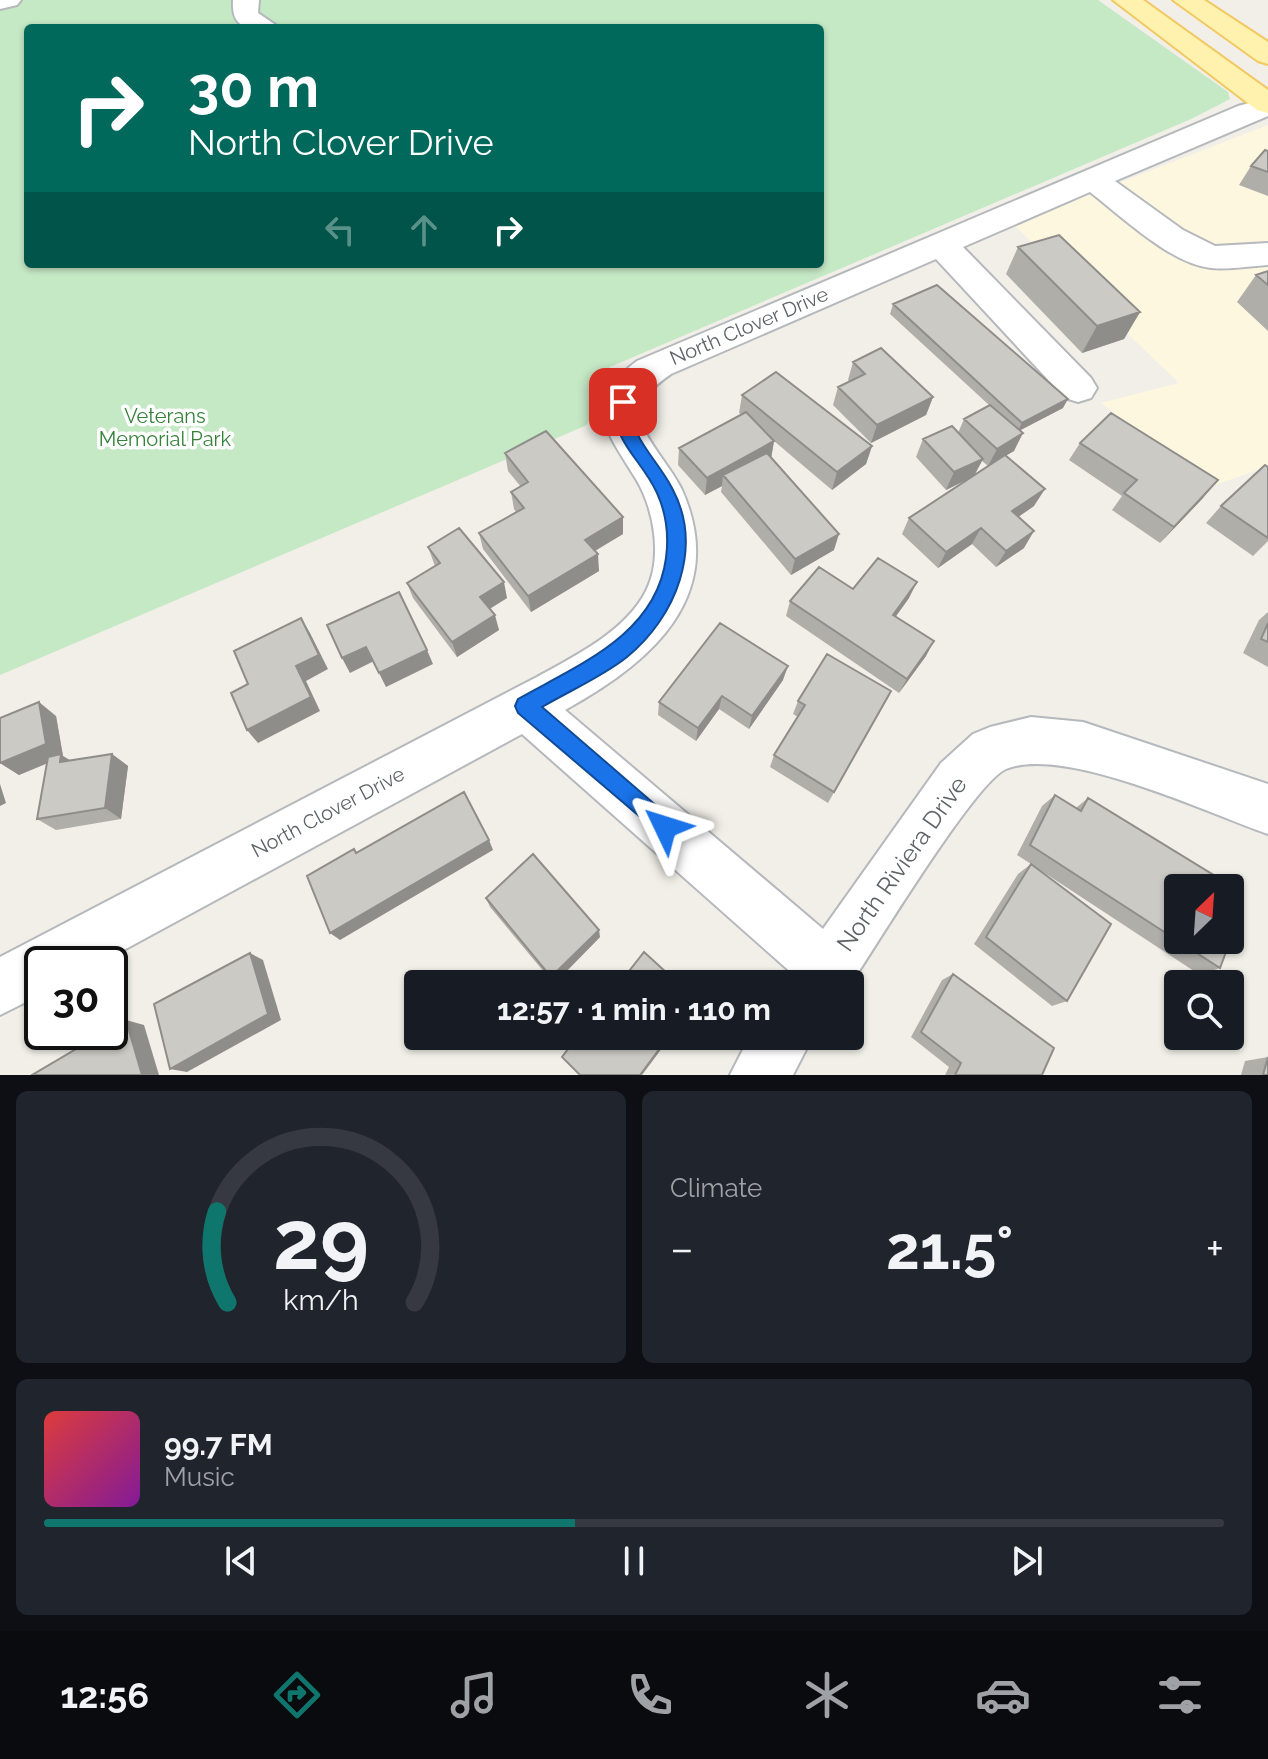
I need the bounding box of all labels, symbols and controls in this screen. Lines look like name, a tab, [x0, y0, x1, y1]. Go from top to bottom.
text: 30 m	[188, 54, 319, 120]
icon: right	[56, 56, 160, 160]
text: North Clover Drive	[188, 121, 494, 163]
icon: left	[318, 208, 362, 252]
icon: ahead	[402, 208, 446, 252]
icon: right	[486, 208, 530, 252]
street label: North Clover Drive	[666, 282, 832, 370]
pin	[589, 368, 657, 436]
icon: arrive	[601, 380, 645, 424]
park label: Veterans Memorial Park	[99, 404, 232, 451]
street label: North Clover Drive	[247, 761, 409, 862]
street label: North Riviera Drive	[830, 771, 973, 957]
position arrow	[623, 785, 707, 869]
north arrow	[1164, 874, 1244, 954]
map controls	[1164, 874, 1244, 1050]
speed limit sign: 30	[24, 946, 128, 1050]
button: search	[1164, 970, 1244, 1050]
text: 12:57 · 1 min · 110 m	[497, 992, 771, 1027]
text: Climate	[670, 1173, 762, 1203]
text: 29	[273, 1191, 369, 1288]
text: 21.5°	[886, 1213, 1013, 1283]
text: −	[670, 1223, 694, 1274]
text: +	[1206, 1223, 1224, 1274]
text: km/h	[283, 1283, 359, 1317]
text: 99.7 FM	[164, 1427, 273, 1462]
text: Music	[164, 1462, 235, 1492]
icon: previous	[219, 1539, 263, 1583]
icon: pause	[612, 1539, 656, 1583]
icon: next	[1005, 1539, 1049, 1583]
icon: directions	[269, 1667, 325, 1723]
icon: music	[446, 1667, 502, 1723]
icon: phone	[622, 1667, 678, 1723]
icon: climate	[799, 1667, 855, 1723]
icon: car	[975, 1667, 1031, 1723]
icon: filters	[1152, 1667, 1208, 1723]
text: 12:56	[60, 1674, 149, 1716]

